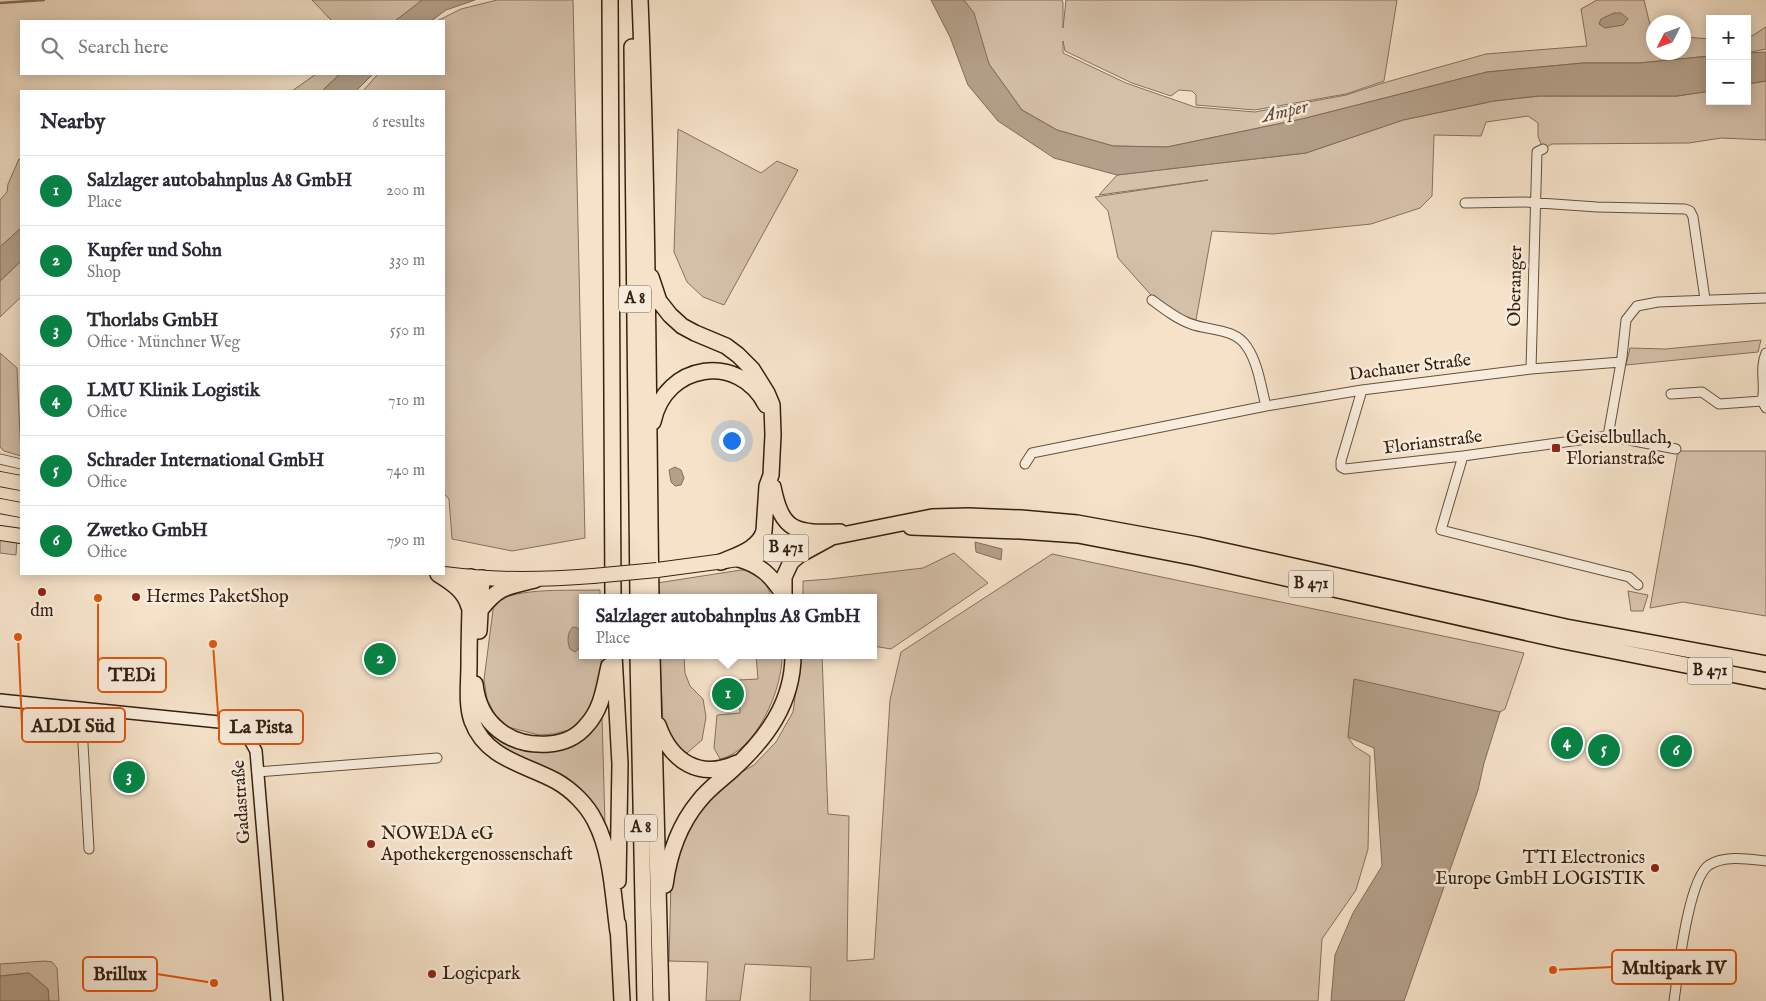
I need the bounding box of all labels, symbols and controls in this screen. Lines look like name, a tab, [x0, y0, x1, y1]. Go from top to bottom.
north arrow	[1646, 15, 1691, 60]
map controls	[1706, 15, 1751, 105]
button: +	[1706, 15, 1751, 60]
search box	[20, 20, 445, 75]
icon: search	[38, 34, 66, 62]
text: Search here	[78, 36, 169, 60]
button: −	[1706, 60, 1751, 105]
water label: Amper	[1258, 95, 1312, 129]
text: Nearby	[40, 109, 105, 136]
text: 6 results	[372, 113, 425, 133]
text: Salzlager autobahnplus A8 GmbH	[87, 169, 352, 193]
text: 1	[53, 181, 59, 201]
text: 200 m	[386, 181, 425, 201]
text: Place	[87, 193, 122, 213]
text: Kupfer und Sohn	[87, 239, 222, 263]
street label: Oberanger	[1504, 245, 1528, 327]
text: 2	[52, 251, 60, 271]
text: 330 m	[389, 251, 425, 271]
text: Shop	[87, 263, 121, 283]
road number: A 8	[619, 286, 651, 312]
text: Thorlabs GmbH	[87, 309, 218, 333]
text: 3	[53, 321, 59, 341]
text: 550 m	[390, 321, 425, 341]
text: Office · Münchner Weg	[87, 333, 240, 353]
street label: Dachauer Straße	[1348, 349, 1472, 387]
text: LMU Klinik Logistik	[87, 379, 260, 403]
text: 4	[52, 391, 60, 411]
text: 710 m	[388, 391, 425, 411]
text: Office	[87, 403, 127, 423]
street label: Florianstraße	[1382, 426, 1484, 460]
place label: Geiselbullach, Florianstraße	[1566, 427, 1672, 471]
your location	[719, 428, 745, 454]
marker: Geiselbullach, Florianstraße	[1550, 442, 1562, 454]
text: Schrader International GmbH	[87, 449, 324, 473]
text: 5	[53, 461, 59, 481]
text: 740 m	[386, 461, 425, 481]
text: Office	[87, 473, 127, 493]
text: Zwetko GmbH	[87, 519, 208, 543]
text: 6	[53, 531, 59, 551]
text: 790 m	[387, 531, 425, 551]
road number: B 471	[764, 534, 808, 562]
text: Office	[87, 543, 127, 563]
road number: B 471	[1288, 570, 1334, 598]
marker: dm	[36, 586, 48, 598]
place label: Hermes PaketShop	[146, 586, 289, 609]
marker: Hermes PaketShop	[130, 591, 142, 603]
popup	[579, 594, 877, 659]
place label: dm	[30, 600, 54, 623]
text: Salzlager autobahnplus A8 GmbH	[595, 605, 861, 629]
text: Place	[595, 629, 630, 649]
pin: 2	[364, 640, 396, 678]
callout: TEDi	[98, 658, 166, 692]
road number: B 471	[1688, 658, 1732, 684]
text: TEDi	[107, 664, 156, 688]
pin: 1	[712, 675, 744, 713]
callout: ALDI Süd	[22, 708, 125, 742]
callout: La Pista	[219, 710, 303, 744]
text: ALDI Süd	[30, 715, 116, 739]
text: La Pista	[229, 716, 293, 740]
pin: 4	[1551, 724, 1583, 762]
pin: 5	[1588, 731, 1620, 769]
pin: 6	[1660, 732, 1692, 770]
pin: 3	[113, 758, 145, 796]
street label: Gadastraße	[228, 759, 256, 845]
road number: A 8	[625, 814, 657, 841]
place label: NOWEDA eG Apothekergenossenschaft	[380, 823, 573, 867]
marker: NOWEDA eG Apothekergenossenschaft	[365, 838, 377, 850]
place label: TTI Electronics Europe GmbH LOGISTIK	[1435, 847, 1646, 891]
marker: TTI Electronics Europe GmbH LOGISTIK	[1649, 862, 1661, 874]
callout: Multipark IV	[1612, 950, 1736, 984]
callout: Brillux	[83, 957, 157, 991]
text: Multipark IV	[1622, 957, 1728, 981]
text: Brillux	[93, 963, 148, 987]
place label: Logicpark	[442, 963, 521, 986]
marker: Logicpark	[426, 968, 438, 980]

